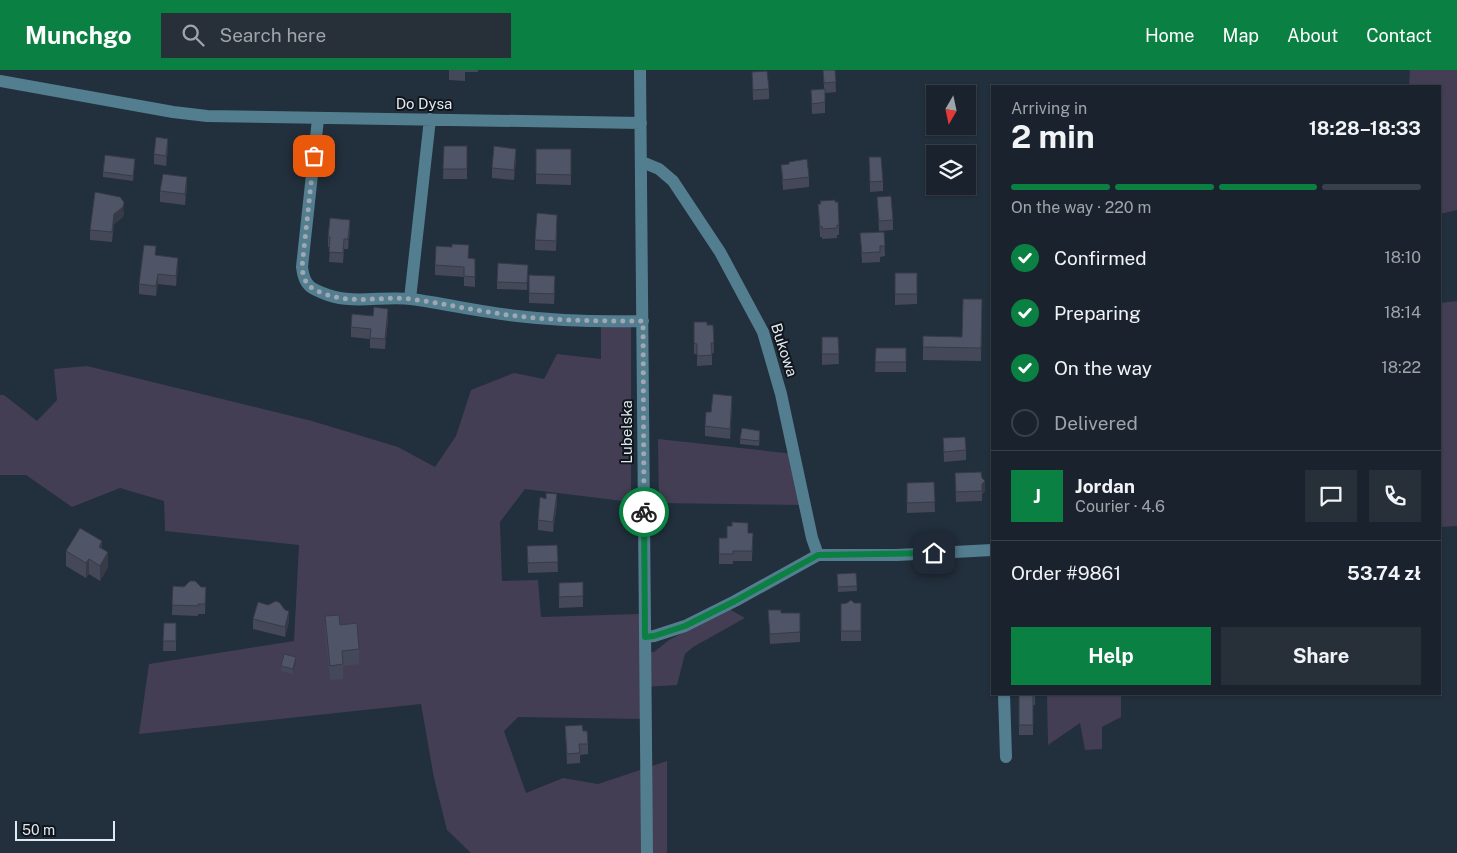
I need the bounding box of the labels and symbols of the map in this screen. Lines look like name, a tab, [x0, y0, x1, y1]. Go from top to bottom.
north arrow	[926, 85, 976, 135]
street label: Do Dysa	[396, 95, 452, 112]
pin	[293, 135, 335, 177]
street label: Bukowa	[768, 321, 801, 379]
street label: Lubelska	[618, 400, 635, 464]
courier	[619, 487, 669, 537]
pin	[913, 532, 955, 574]
scale bar	[15, 818, 115, 841]

